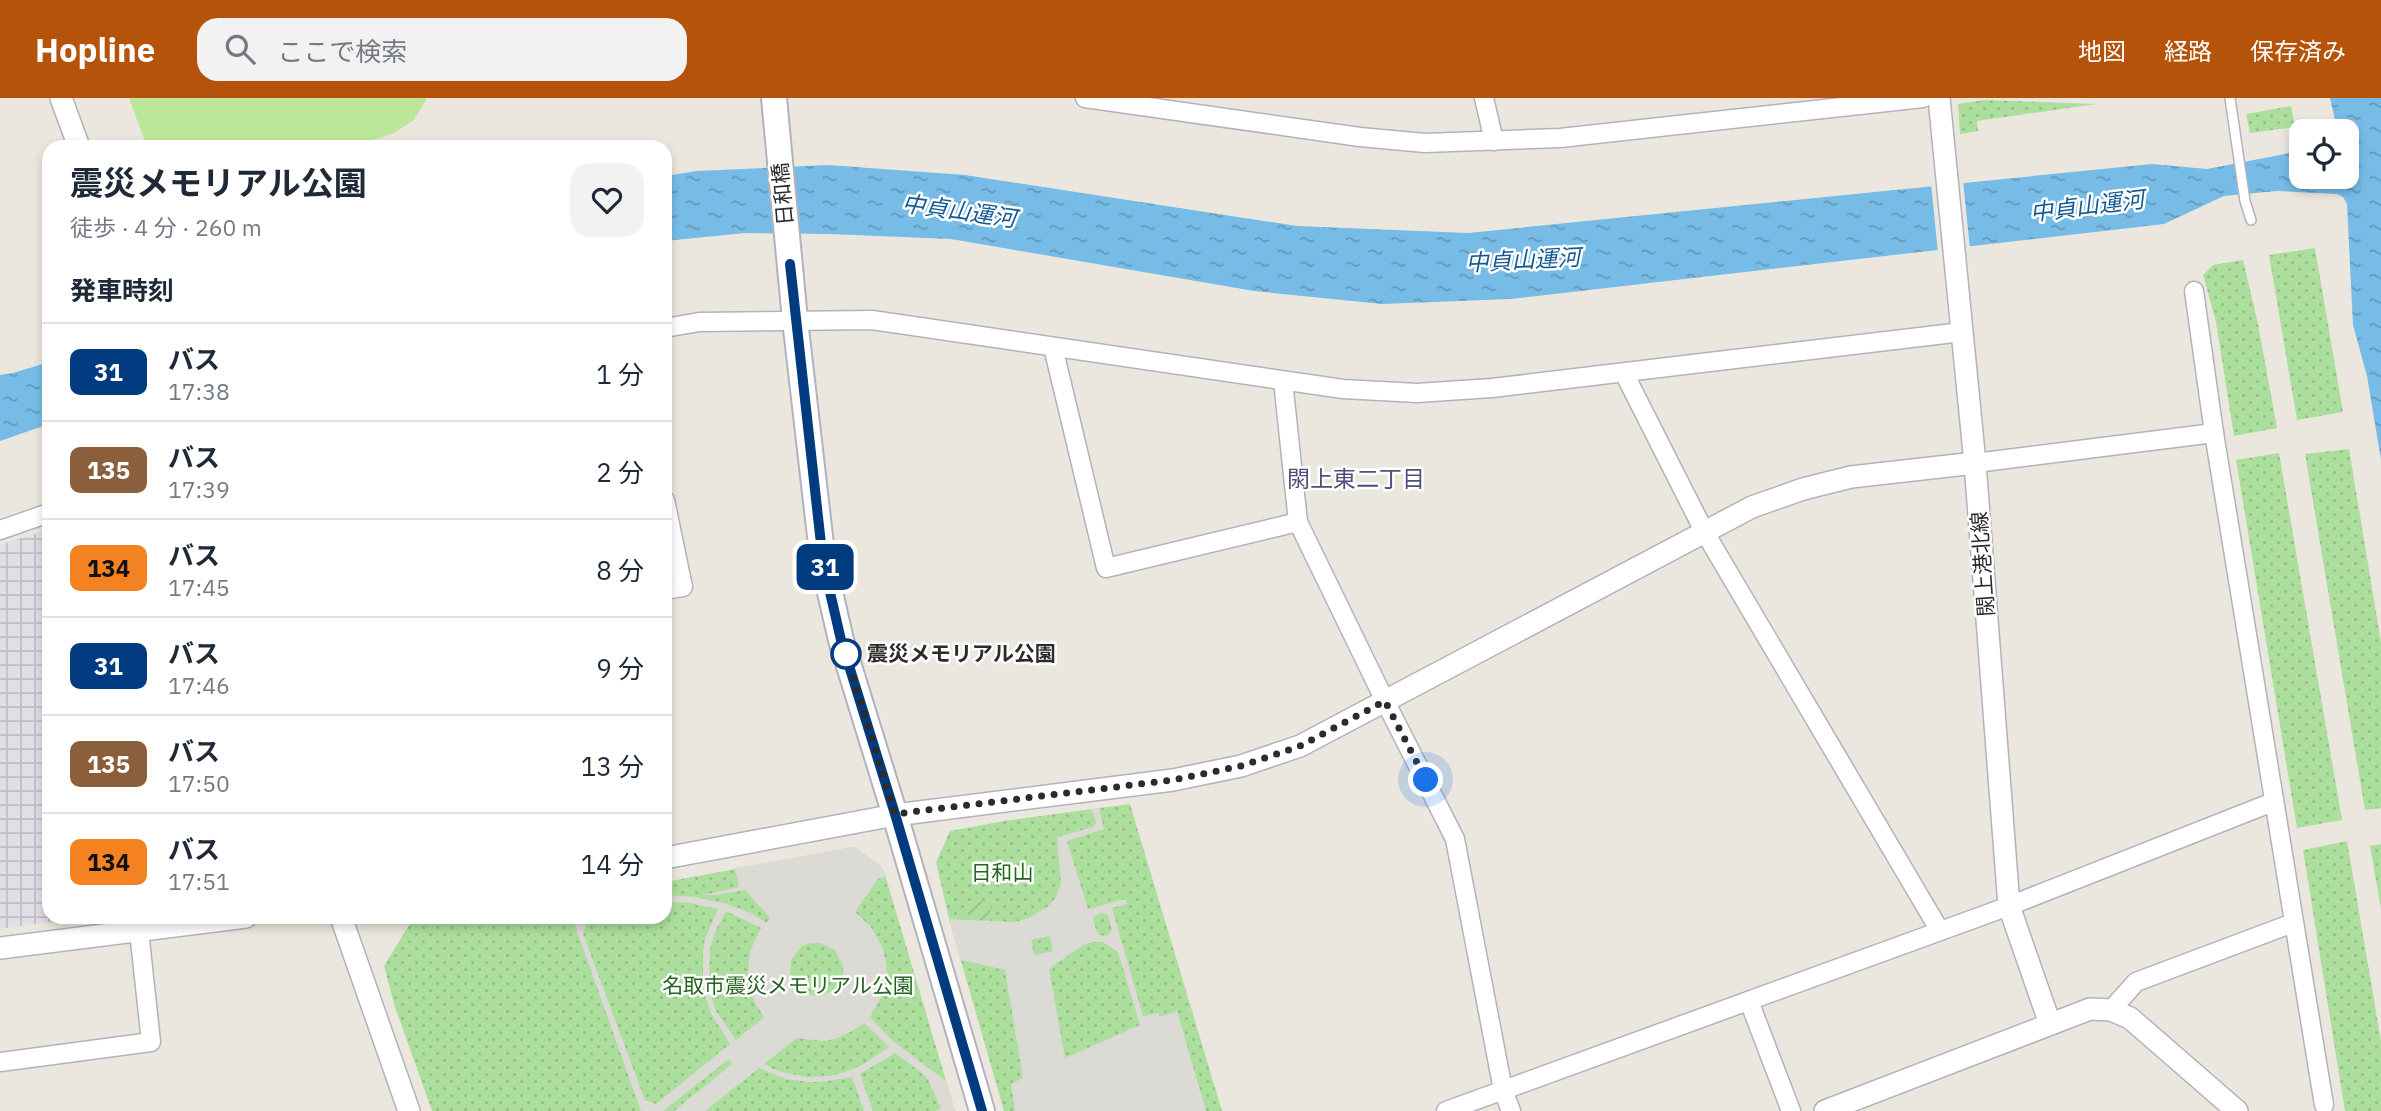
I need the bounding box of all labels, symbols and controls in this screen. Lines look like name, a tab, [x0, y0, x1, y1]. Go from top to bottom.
search box	[197, 18, 687, 81]
text: Hopline	[35, 28, 155, 71]
icon: search	[221, 30, 259, 68]
text: ここで検索	[277, 34, 407, 68]
text: 地図	[2078, 35, 2126, 67]
text: 経路	[2164, 35, 2212, 67]
text: 保存済み	[2250, 35, 2346, 67]
map controls	[2289, 119, 2359, 189]
button: locate	[2289, 119, 2359, 189]
text: 震災メモリアル公園	[70, 161, 367, 204]
street label: 日和橋	[765, 161, 799, 227]
button: heart	[570, 163, 644, 237]
water label: 中貞山運河	[2028, 183, 2150, 227]
water label: 中貞山運河	[900, 187, 1022, 233]
text: 徒歩 · 4 分 · 260 m	[70, 212, 262, 242]
water label: 中貞山運河	[1465, 241, 1585, 277]
text: 発車時刻	[70, 273, 174, 307]
text: バス	[168, 342, 220, 376]
text: 31	[94, 356, 123, 388]
text: 1 分	[596, 357, 644, 391]
text: 17:38	[168, 376, 230, 406]
text: バス	[168, 440, 220, 474]
text: 135	[87, 454, 130, 486]
text: 2 分	[596, 455, 644, 489]
district label: 閖上東二丁目	[1287, 463, 1425, 493]
text: 17:39	[168, 474, 230, 504]
street label: 閖上港北線	[1964, 511, 2000, 617]
text: バス	[168, 538, 220, 572]
line badge: 31	[794, 544, 856, 590]
text: 31	[811, 551, 839, 583]
text: 134	[87, 552, 130, 584]
text: 8 分	[596, 553, 644, 587]
text: 17:45	[168, 572, 230, 602]
text: バス	[168, 636, 220, 670]
marker: 震災メモリアル公園	[831, 639, 861, 669]
place label: 震災メモリアル公園	[867, 639, 1056, 667]
text: 31	[94, 650, 123, 682]
text: 9 分	[596, 651, 644, 685]
text: 17:46	[168, 670, 230, 700]
text: バス	[168, 734, 220, 768]
text: 135	[87, 748, 130, 780]
text: 13 分	[581, 749, 644, 783]
your location	[1408, 762, 1443, 797]
text: 17:50	[168, 768, 230, 798]
text: バス	[168, 832, 220, 866]
text: 134	[87, 846, 130, 878]
text: 14 分	[581, 847, 644, 881]
park label: 日和山	[971, 858, 1034, 886]
text: 17:51	[168, 866, 230, 896]
park label: 名取市震災メモリアル公園	[662, 971, 914, 999]

